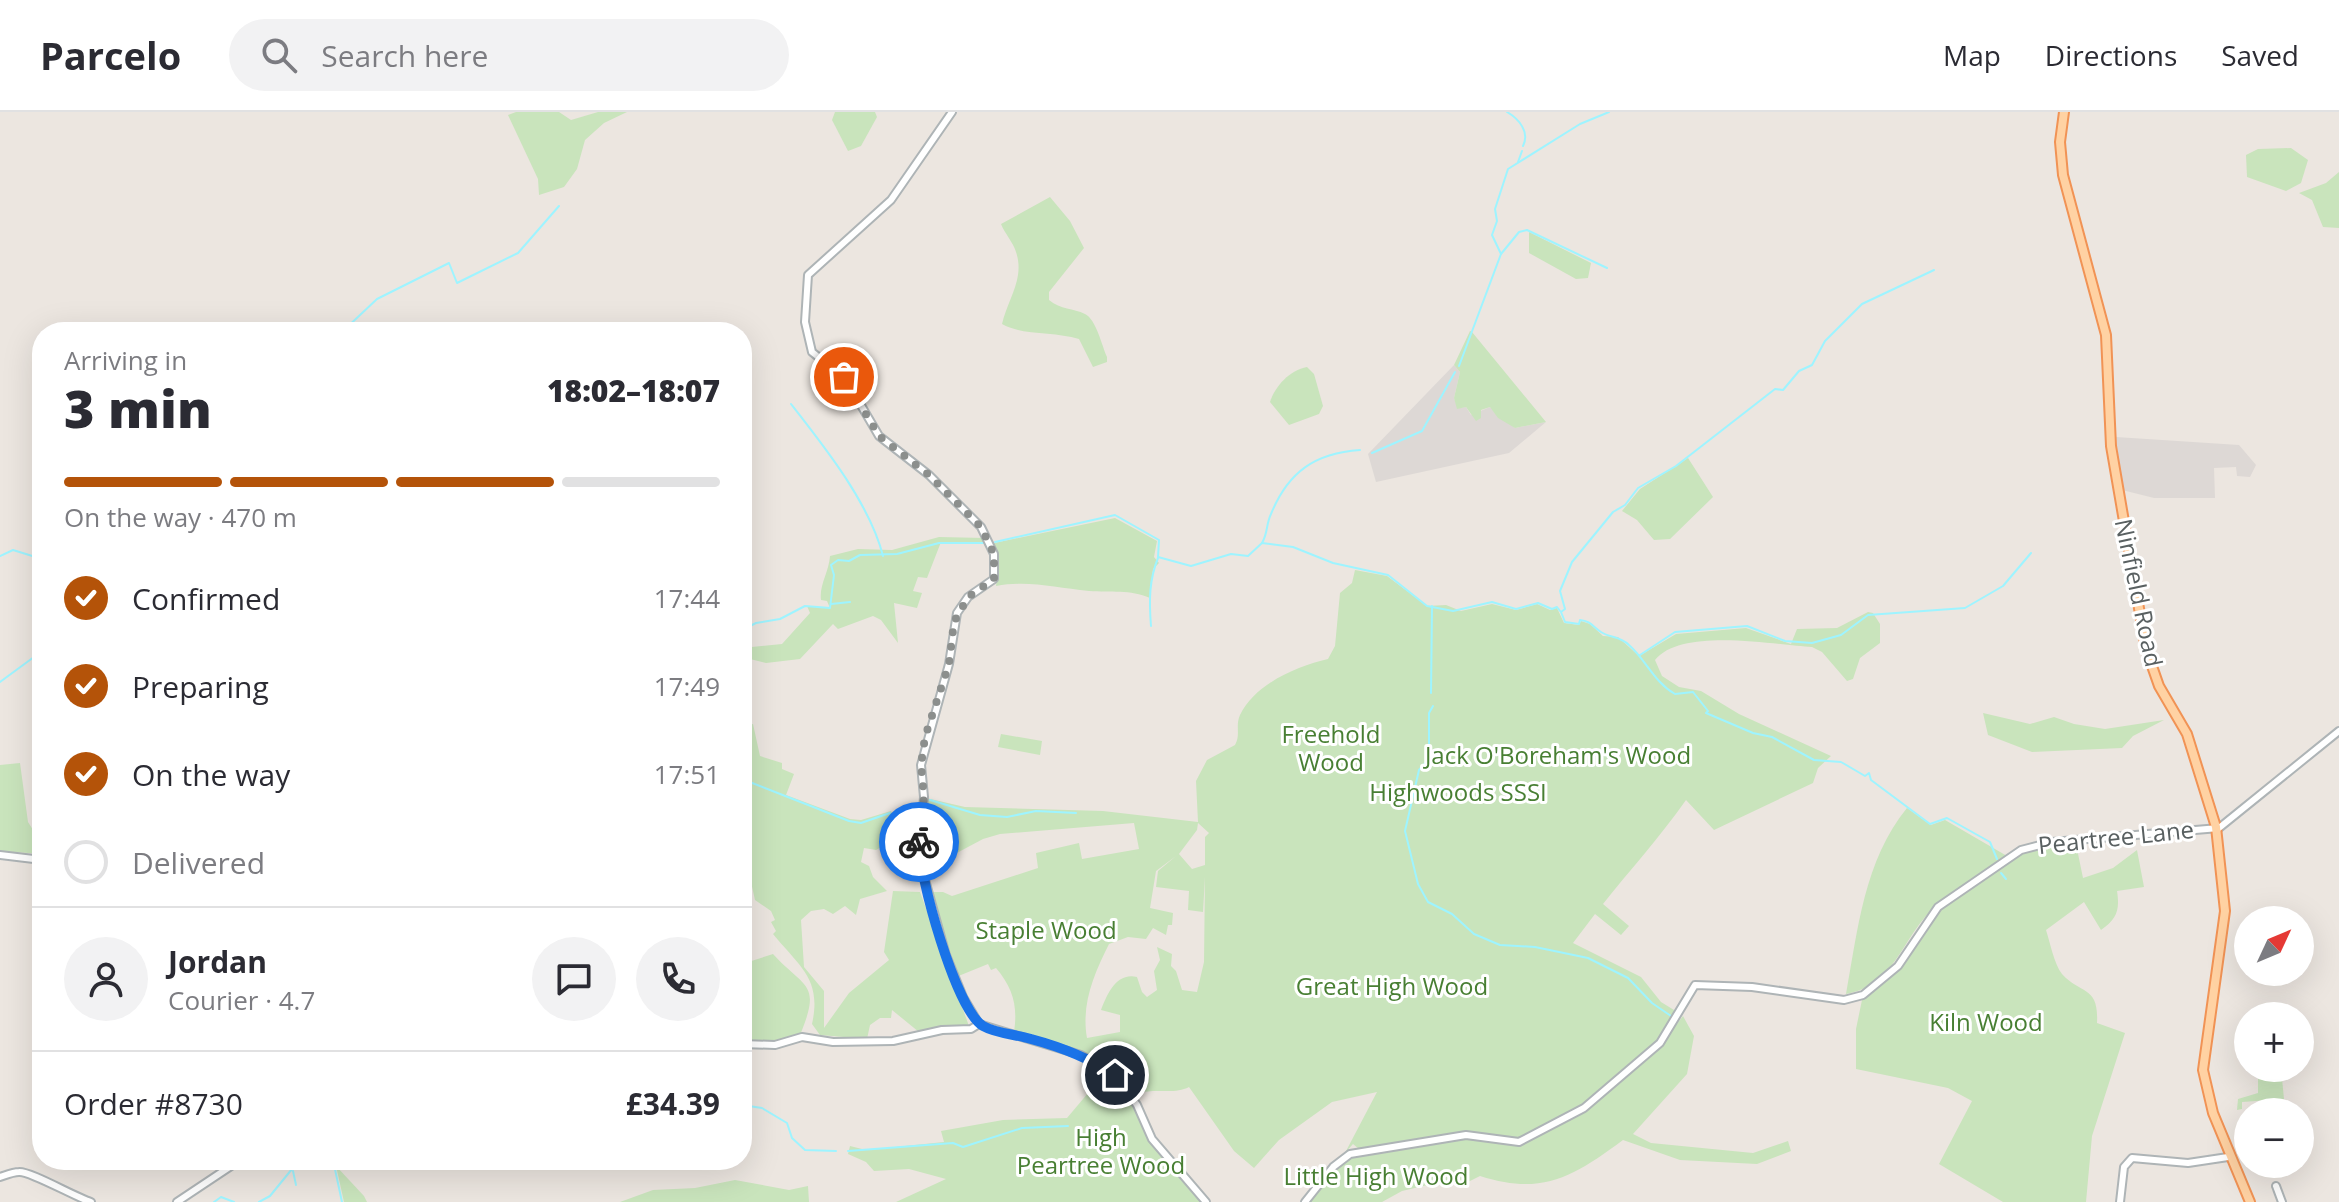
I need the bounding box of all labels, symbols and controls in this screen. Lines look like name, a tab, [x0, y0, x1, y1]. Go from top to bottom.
search box	[229, 19, 789, 91]
text: Parcelo	[40, 29, 181, 81]
icon: search	[257, 33, 301, 77]
text: Search here	[321, 35, 488, 76]
text: Map	[1943, 36, 2001, 74]
text: Directions	[2045, 36, 2177, 74]
text: Saved	[2221, 36, 2299, 74]
text: Arriving in	[64, 342, 187, 378]
pin	[810, 343, 878, 411]
icon: bag	[822, 355, 866, 399]
text: 18:02–18:07	[547, 370, 720, 411]
text: 3 min	[64, 372, 212, 443]
text: On the way · 470 m	[64, 499, 297, 535]
street label: Ninfield Road	[2108, 516, 2171, 670]
icon: check	[64, 576, 108, 620]
text: Confirmed	[132, 578, 280, 619]
text: 17:44	[654, 580, 720, 616]
icon: check	[64, 664, 108, 708]
text: Preparing	[132, 666, 269, 707]
text: 17:49	[654, 668, 720, 704]
park label: Freehold Wood	[1281, 717, 1381, 778]
park label: Jack O'Boreham's Wood	[1423, 738, 1691, 771]
icon: check	[64, 752, 108, 796]
text: On the way	[132, 754, 290, 795]
text: 17:51	[654, 756, 720, 792]
park label: Highwoods SSSI	[1369, 775, 1547, 808]
courier	[879, 802, 959, 882]
street label: Peartree Lane	[2036, 812, 2195, 861]
icon: bike	[897, 820, 941, 864]
text: Delivered	[132, 842, 265, 883]
north arrow	[2234, 906, 2314, 986]
map controls	[2234, 906, 2314, 1178]
park label: Staple Wood	[975, 913, 1117, 946]
button: person	[64, 937, 148, 1021]
button: chat	[532, 937, 616, 1021]
button: phone	[636, 937, 720, 1021]
text: Jordan	[168, 941, 267, 982]
park label: Great High Wood	[1296, 969, 1488, 1002]
text: Courier · 4.7	[168, 982, 315, 1018]
button: +	[2234, 1002, 2314, 1082]
park label: Kiln Wood	[1929, 1005, 2043, 1038]
pin	[1081, 1041, 1149, 1109]
icon: home	[1093, 1053, 1137, 1097]
text: Order #8730	[64, 1083, 243, 1124]
text: £34.39	[626, 1083, 720, 1124]
button: −	[2234, 1098, 2314, 1178]
park label: High Peartree Wood	[1017, 1120, 1185, 1181]
park label: Little High Wood	[1284, 1159, 1468, 1192]

